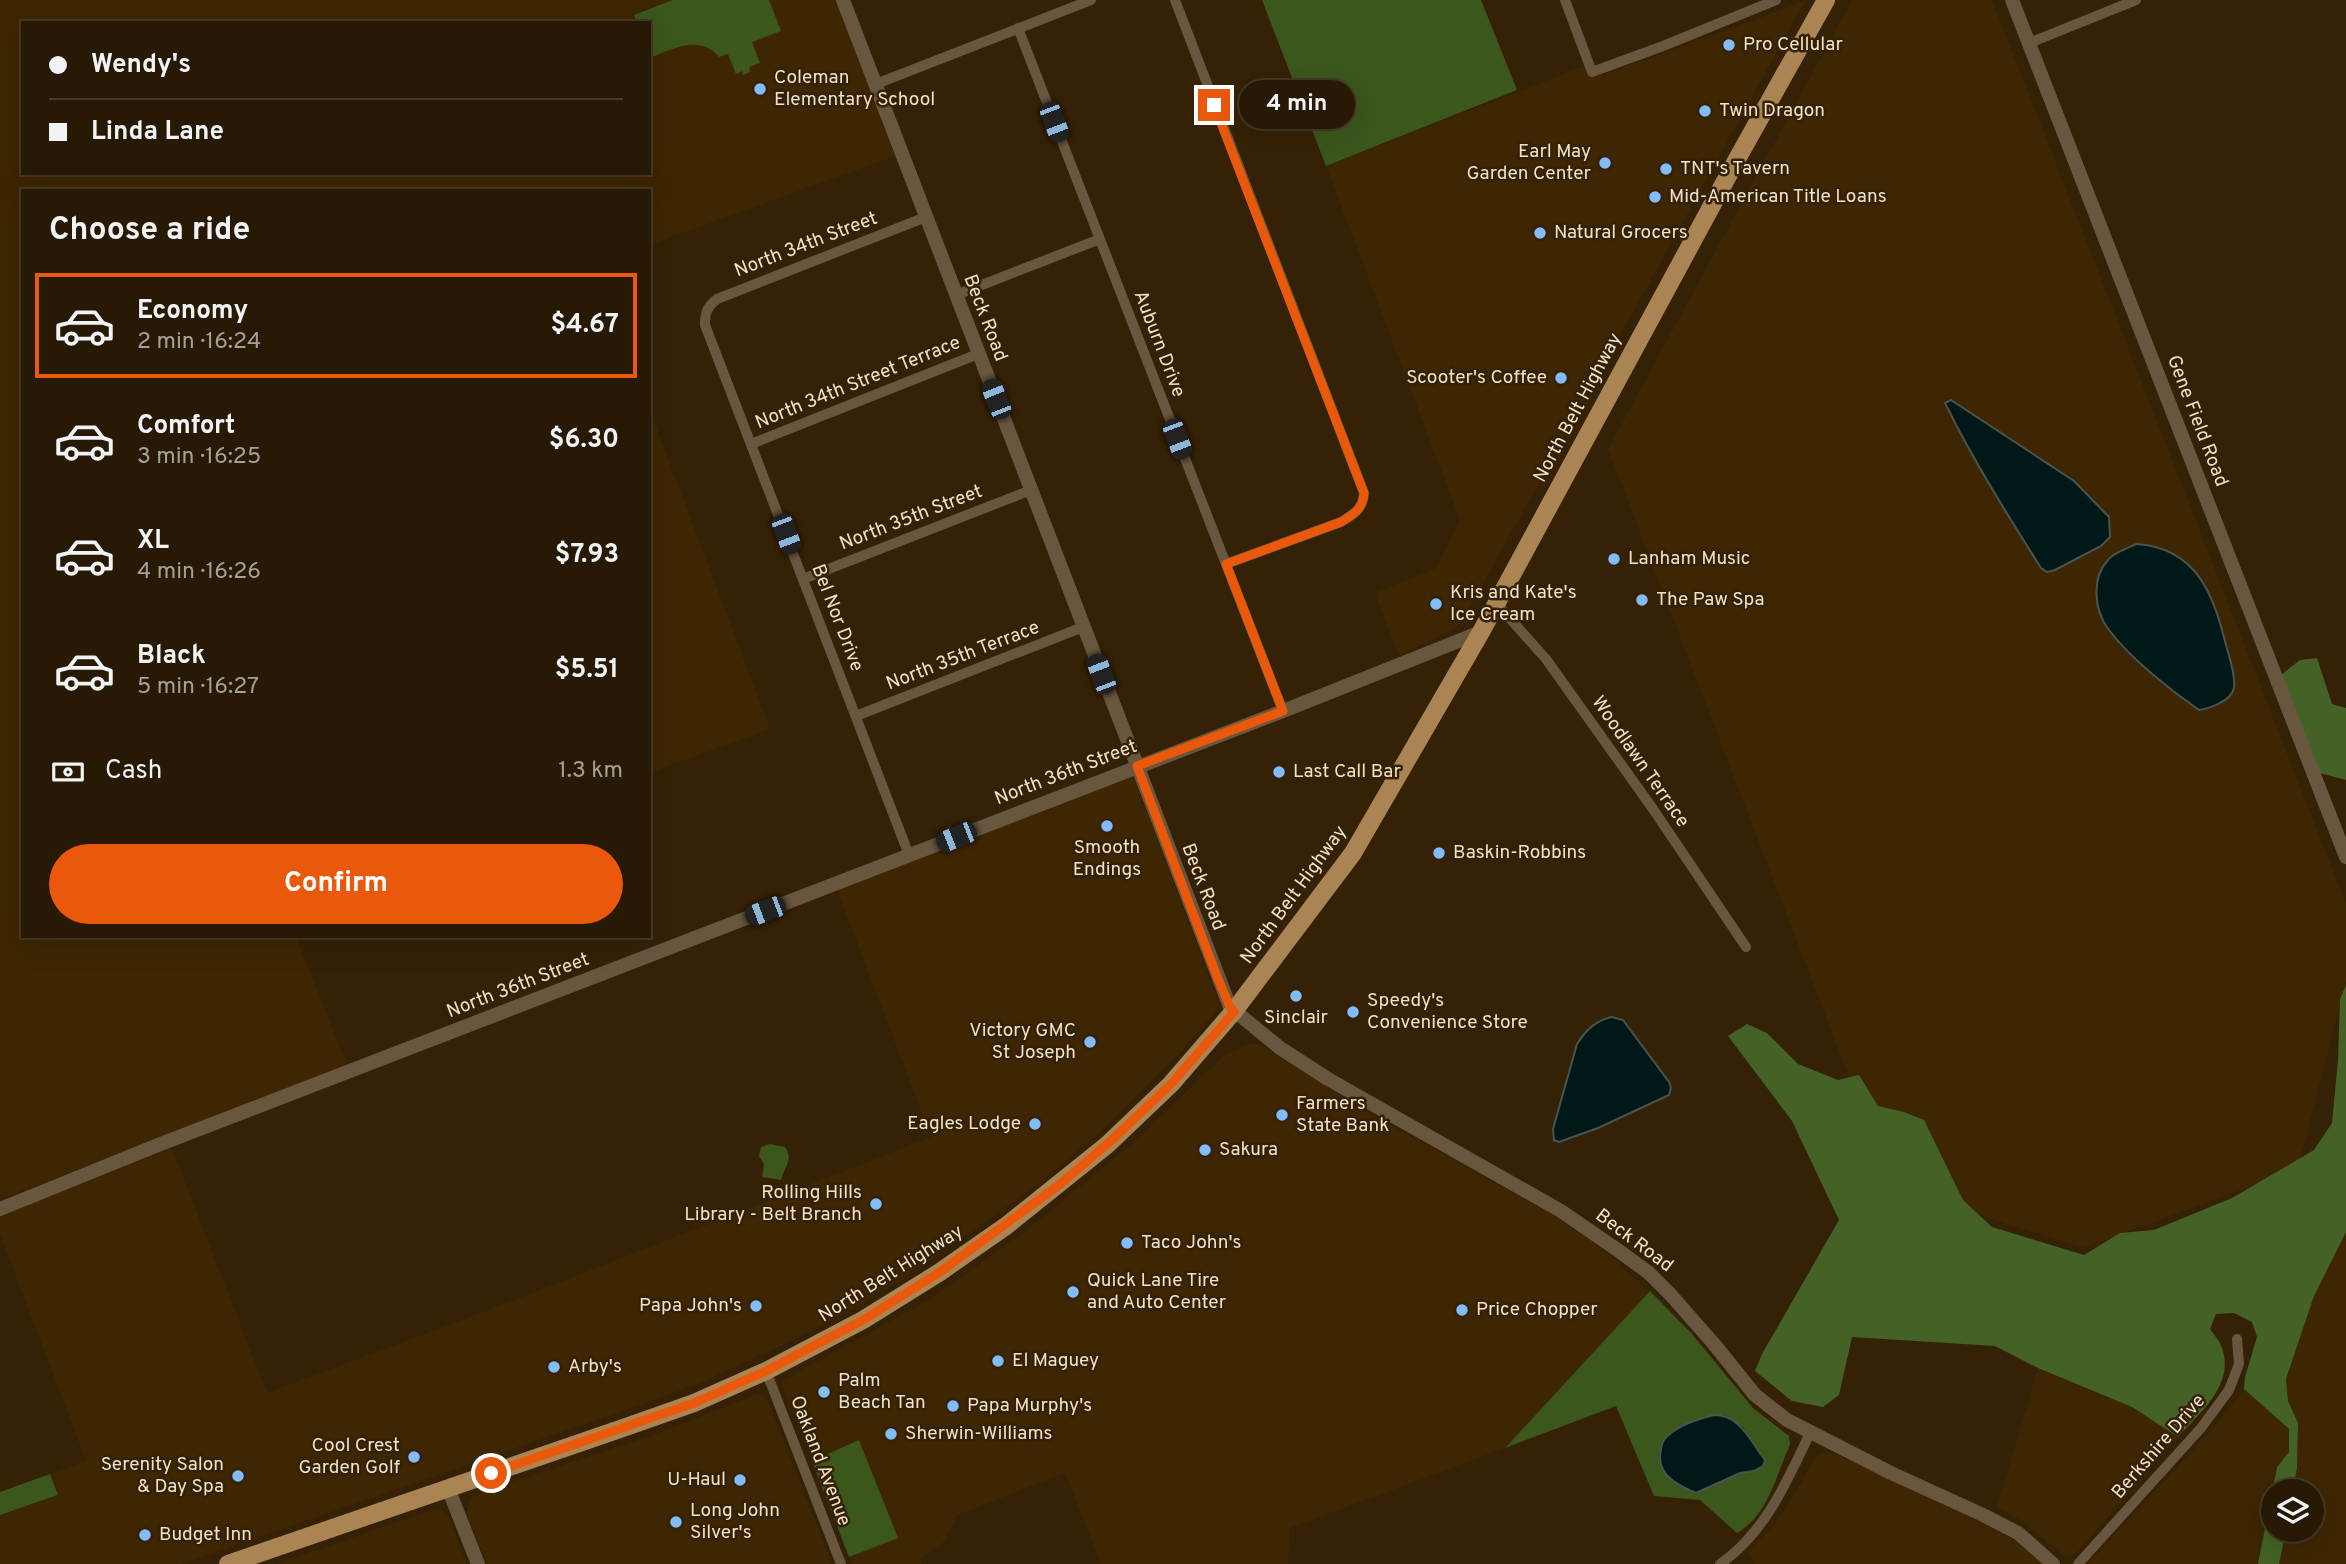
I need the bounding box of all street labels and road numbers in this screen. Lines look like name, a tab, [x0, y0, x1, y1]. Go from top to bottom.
street label: North 34th Street	[731, 207, 881, 283]
street label: Beck Road	[957, 271, 1013, 365]
street label: Auburn Drive	[1128, 287, 1190, 401]
street label: North Belt Highway	[1528, 329, 1628, 487]
street label: North 34th Street Terrace	[752, 331, 964, 435]
street label: Gene Field Road	[2161, 352, 2233, 490]
street label: North 35th Street	[836, 480, 986, 556]
street label: Bel Nor Drive	[806, 561, 868, 675]
street label: North 35th Terrace	[883, 616, 1043, 696]
street label: Woodlawn Terrace	[1586, 692, 1694, 832]
street label: North 36th Street	[991, 735, 1141, 811]
street label: North Belt Highway	[1236, 821, 1352, 969]
street label: Beck Road	[1175, 840, 1231, 934]
street label: North 36th Street	[443, 948, 593, 1024]
street label: Beck Road	[1590, 1204, 1678, 1278]
street label: North Belt Highway	[814, 1220, 968, 1328]
street label: Berkshire Drive	[2107, 1390, 2211, 1504]
street label: Oakland Avenue	[784, 1392, 856, 1530]

